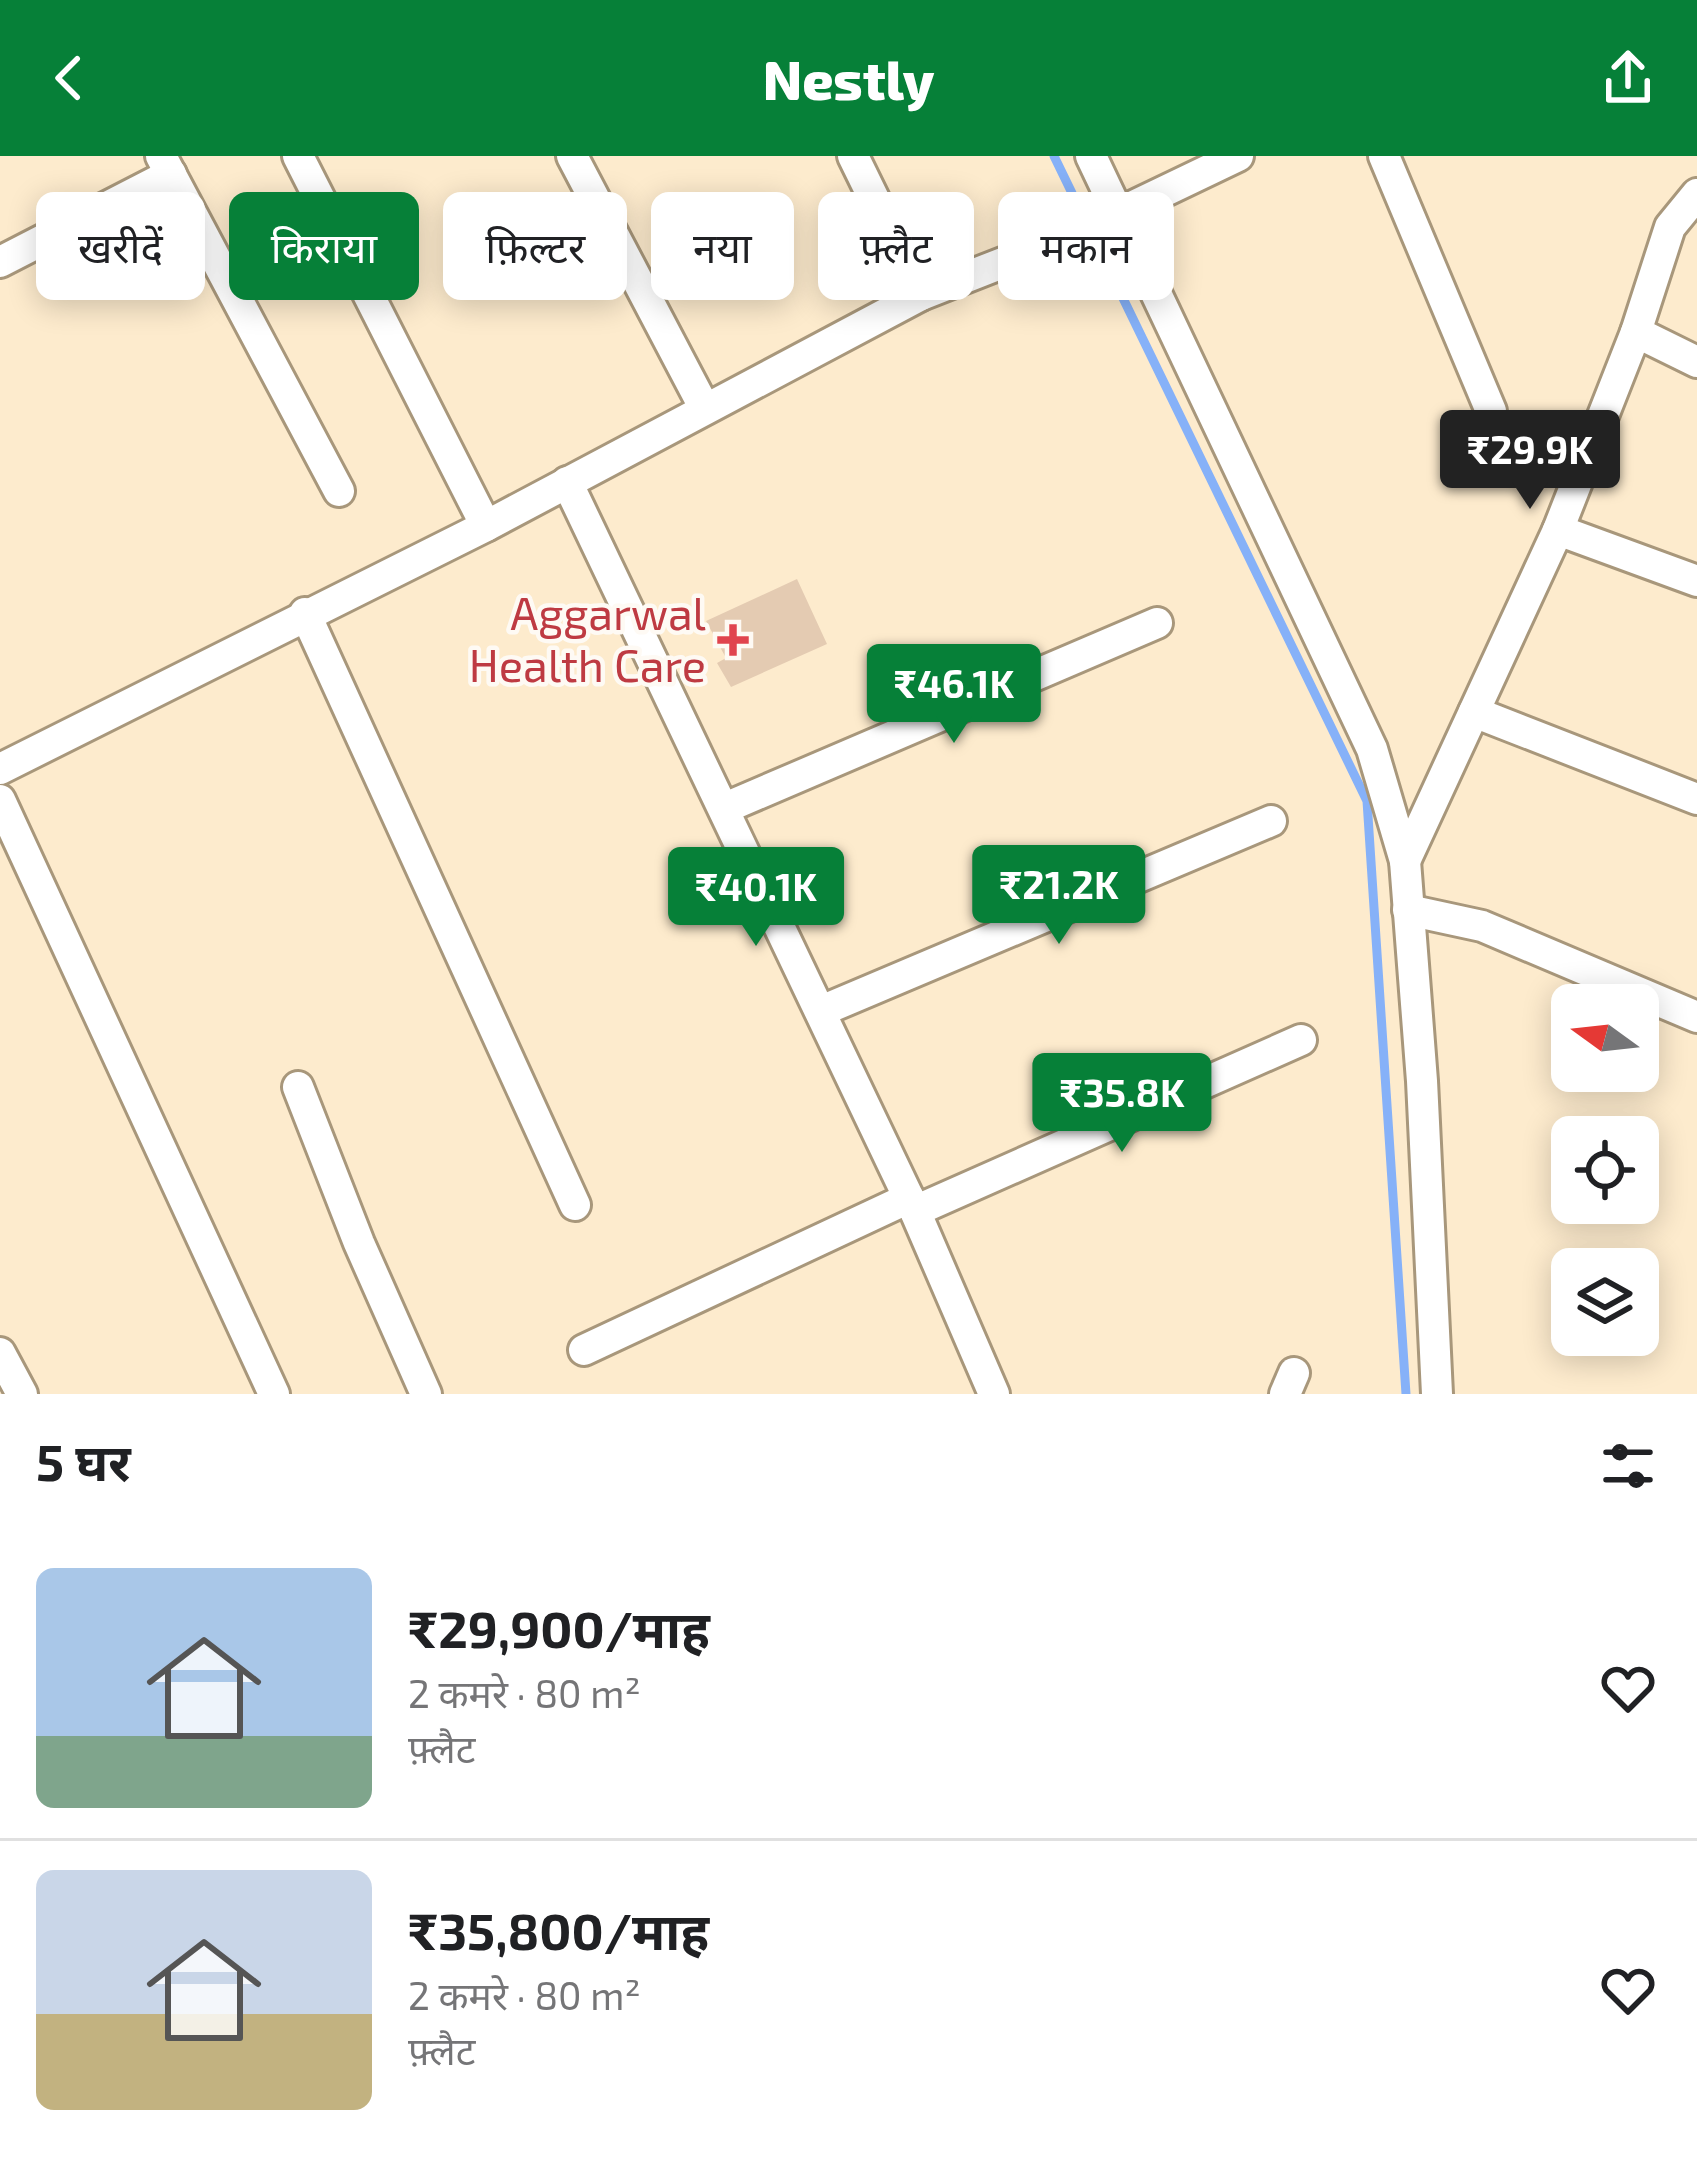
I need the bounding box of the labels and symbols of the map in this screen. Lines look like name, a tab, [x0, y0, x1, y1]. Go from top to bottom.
pin: ₹29.9K	[1432, 410, 1628, 512]
place label: Aggarwal Health Care	[469, 585, 706, 691]
marker: Aggarwal Health Care	[717, 624, 749, 656]
pin: ₹46.1K	[856, 644, 1052, 746]
pin: ₹21.2K	[961, 845, 1157, 947]
pin: ₹40.1K	[658, 847, 854, 949]
north arrow	[1551, 984, 1659, 1092]
pin: ₹35.8K	[1024, 1053, 1220, 1155]

